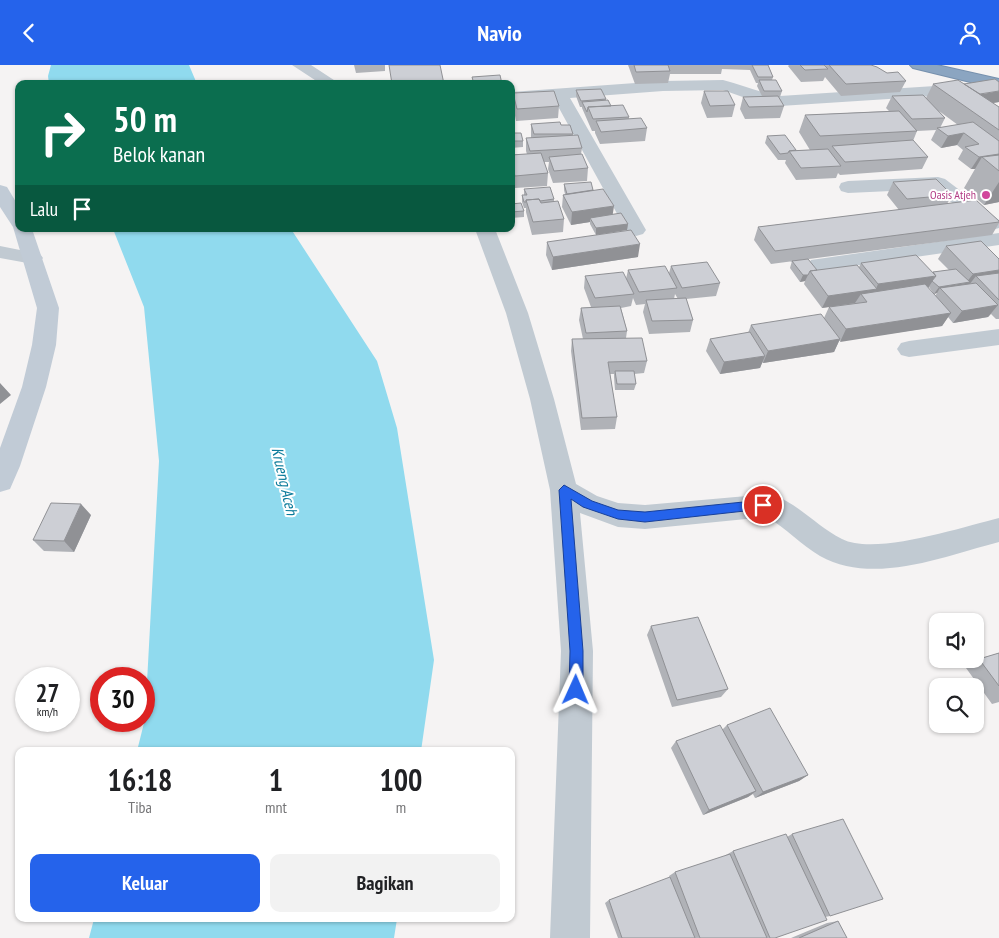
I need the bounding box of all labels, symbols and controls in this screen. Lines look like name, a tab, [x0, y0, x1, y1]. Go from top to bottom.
icon: back	[15, 19, 43, 47]
text: Navio	[477, 19, 522, 47]
icon: person	[956, 19, 984, 47]
text: 50 m	[113, 96, 177, 142]
icon: right	[30, 100, 95, 165]
text: Belok kanan	[113, 140, 205, 168]
place label: Oasis Atjeh	[930, 187, 976, 202]
marker: Oasis Atjeh	[980, 189, 992, 201]
icon: arrive	[68, 195, 96, 223]
text: Lalu	[30, 197, 58, 221]
water label: Krueng Aceh	[268, 445, 303, 518]
pin	[742, 484, 784, 526]
icon: arrive	[749, 491, 777, 519]
map controls	[929, 613, 984, 733]
button: sound	[929, 613, 984, 668]
position arrow	[549, 663, 601, 715]
speed limit sign: 30	[90, 667, 155, 732]
text: 27	[36, 677, 59, 709]
button: search	[929, 678, 984, 733]
text: km/h	[37, 704, 58, 719]
text: 16:18	[108, 760, 172, 799]
text: 1	[269, 760, 283, 799]
text: 100	[379, 760, 422, 799]
text: Tiba	[128, 797, 152, 817]
text: mnt	[265, 797, 287, 817]
text: m	[396, 797, 406, 817]
button: Keluar	[30, 854, 260, 912]
button: Bagikan	[270, 854, 500, 912]

